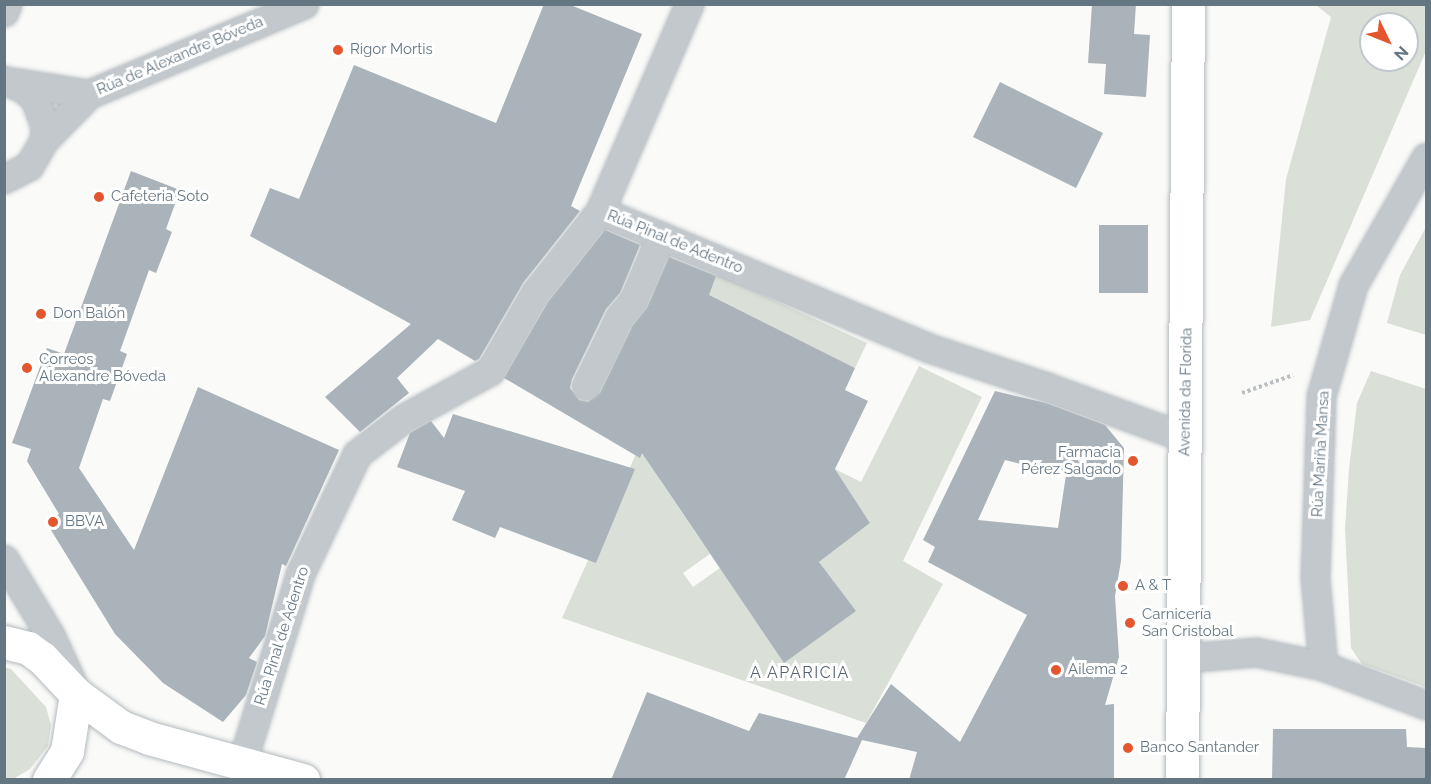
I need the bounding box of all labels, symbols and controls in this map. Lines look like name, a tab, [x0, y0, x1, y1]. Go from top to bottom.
north arrow	[1359, 12, 1419, 72]
street label: Rúa de Alexandre Bóveda	[94, 13, 266, 99]
place label: Rigor Mortis	[350, 41, 433, 59]
text: N	[1390, 42, 1412, 64]
marker: Rigor Mortis	[331, 43, 345, 57]
place label: Cafeteria Soto	[111, 188, 209, 206]
marker: Cafeteria Soto	[92, 190, 106, 204]
street label: Rúa Pinal de Adentro	[604, 206, 746, 278]
place label: Don Balón	[53, 305, 125, 323]
marker: Don Balón	[34, 307, 48, 321]
street label: Avenida da Florida	[1176, 327, 1196, 457]
place label: Correos Alexandre Bóveda	[39, 350, 166, 385]
marker: Correos Alexandre Bóveda	[20, 361, 34, 375]
street label: Rúa Mariña Mansa	[1309, 390, 1333, 518]
place label: Farmacia Pérez Salgado	[1021, 443, 1121, 478]
marker: Farmacia Pérez Salgado	[1126, 454, 1140, 468]
place label: BBVA	[65, 513, 104, 531]
marker: BBVA	[46, 515, 60, 529]
street label: Rúa Pinal de Adentro	[251, 564, 313, 708]
place label: A & T	[1135, 577, 1172, 595]
marker: A & T	[1116, 579, 1130, 593]
place label: Carnicería San Cristobal	[1142, 605, 1233, 640]
marker: Carnicería San Cristobal	[1123, 616, 1137, 630]
place label: Ailema 2	[1068, 661, 1128, 679]
district label: A APARICIA	[750, 663, 850, 683]
marker: Ailema 2	[1049, 663, 1063, 677]
place label: Banco Santander	[1140, 739, 1259, 757]
marker: Banco Santander	[1121, 741, 1135, 755]

